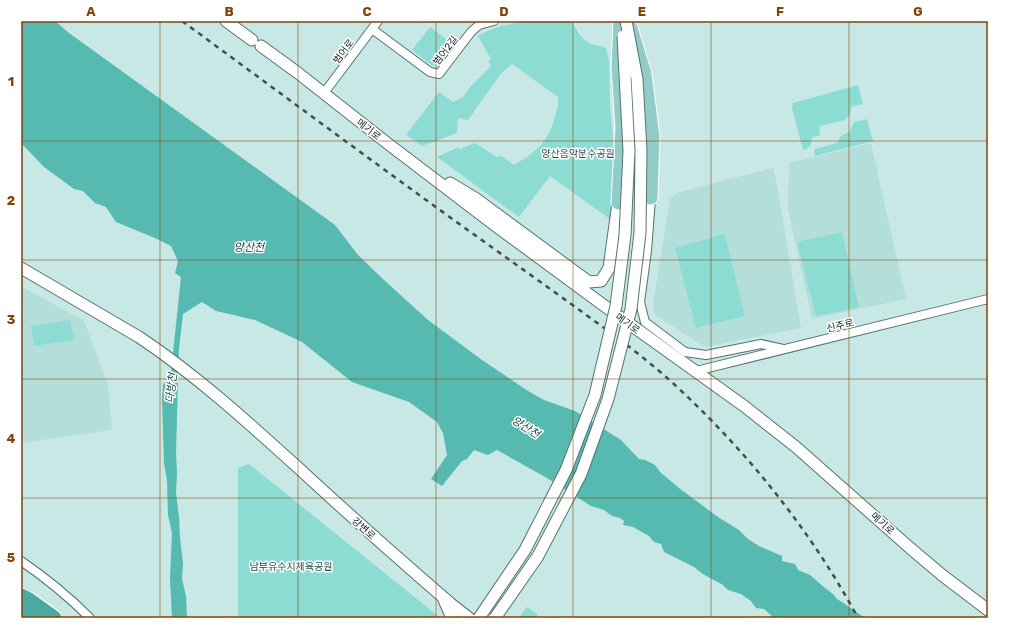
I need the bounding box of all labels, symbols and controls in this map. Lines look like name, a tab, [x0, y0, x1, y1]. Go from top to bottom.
text: A	[86, 4, 96, 19]
text: B	[224, 4, 234, 19]
text: C	[362, 4, 372, 19]
text: D	[499, 4, 509, 19]
text: E	[638, 4, 646, 19]
text: F	[776, 4, 784, 19]
text: G	[913, 4, 923, 19]
street label: 범어2길	[431, 34, 461, 68]
street label: 범어로	[331, 37, 357, 66]
text: 1	[8, 74, 14, 89]
street label: 메기로	[354, 117, 383, 143]
park label: 양산음악분수공원	[541, 148, 615, 160]
text: 2	[7, 193, 15, 208]
water label: 양산천	[234, 241, 266, 254]
street label: 메기로	[613, 311, 642, 337]
text: 3	[7, 312, 16, 327]
street label: 신주로	[825, 317, 855, 335]
water label: 다방천	[163, 370, 180, 404]
water label: 양산천	[509, 414, 544, 442]
text: 4	[7, 431, 16, 446]
street label: 메기로	[868, 510, 897, 537]
street label: 강변로	[349, 515, 378, 542]
text: 5	[7, 550, 15, 565]
park label: 남부유수지체육공원	[250, 561, 332, 573]

